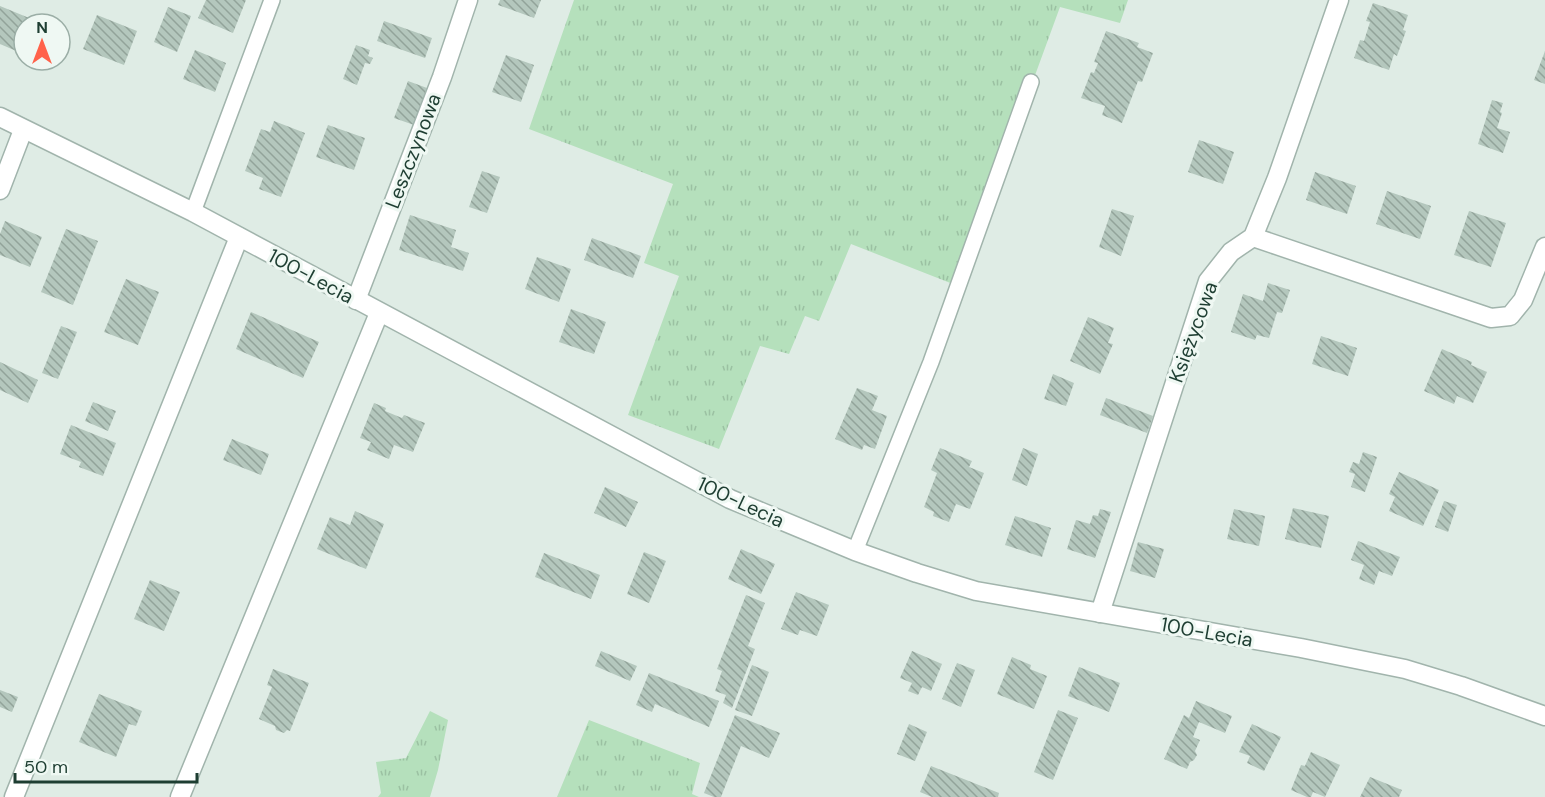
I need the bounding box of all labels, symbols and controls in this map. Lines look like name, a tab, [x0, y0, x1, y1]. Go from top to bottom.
north arrow	[12, 12, 72, 72]
text: N	[36, 17, 48, 38]
street label: Leszczynowa	[379, 90, 447, 212]
street label: 100-Lecia	[264, 243, 358, 309]
street label: Księżycowa	[1163, 278, 1223, 386]
street label: 100-Lecia	[693, 471, 789, 533]
street label: 100-Lecia	[1159, 611, 1255, 653]
scale bar	[15, 746, 196, 784]
text: 50 m	[24, 755, 68, 779]

